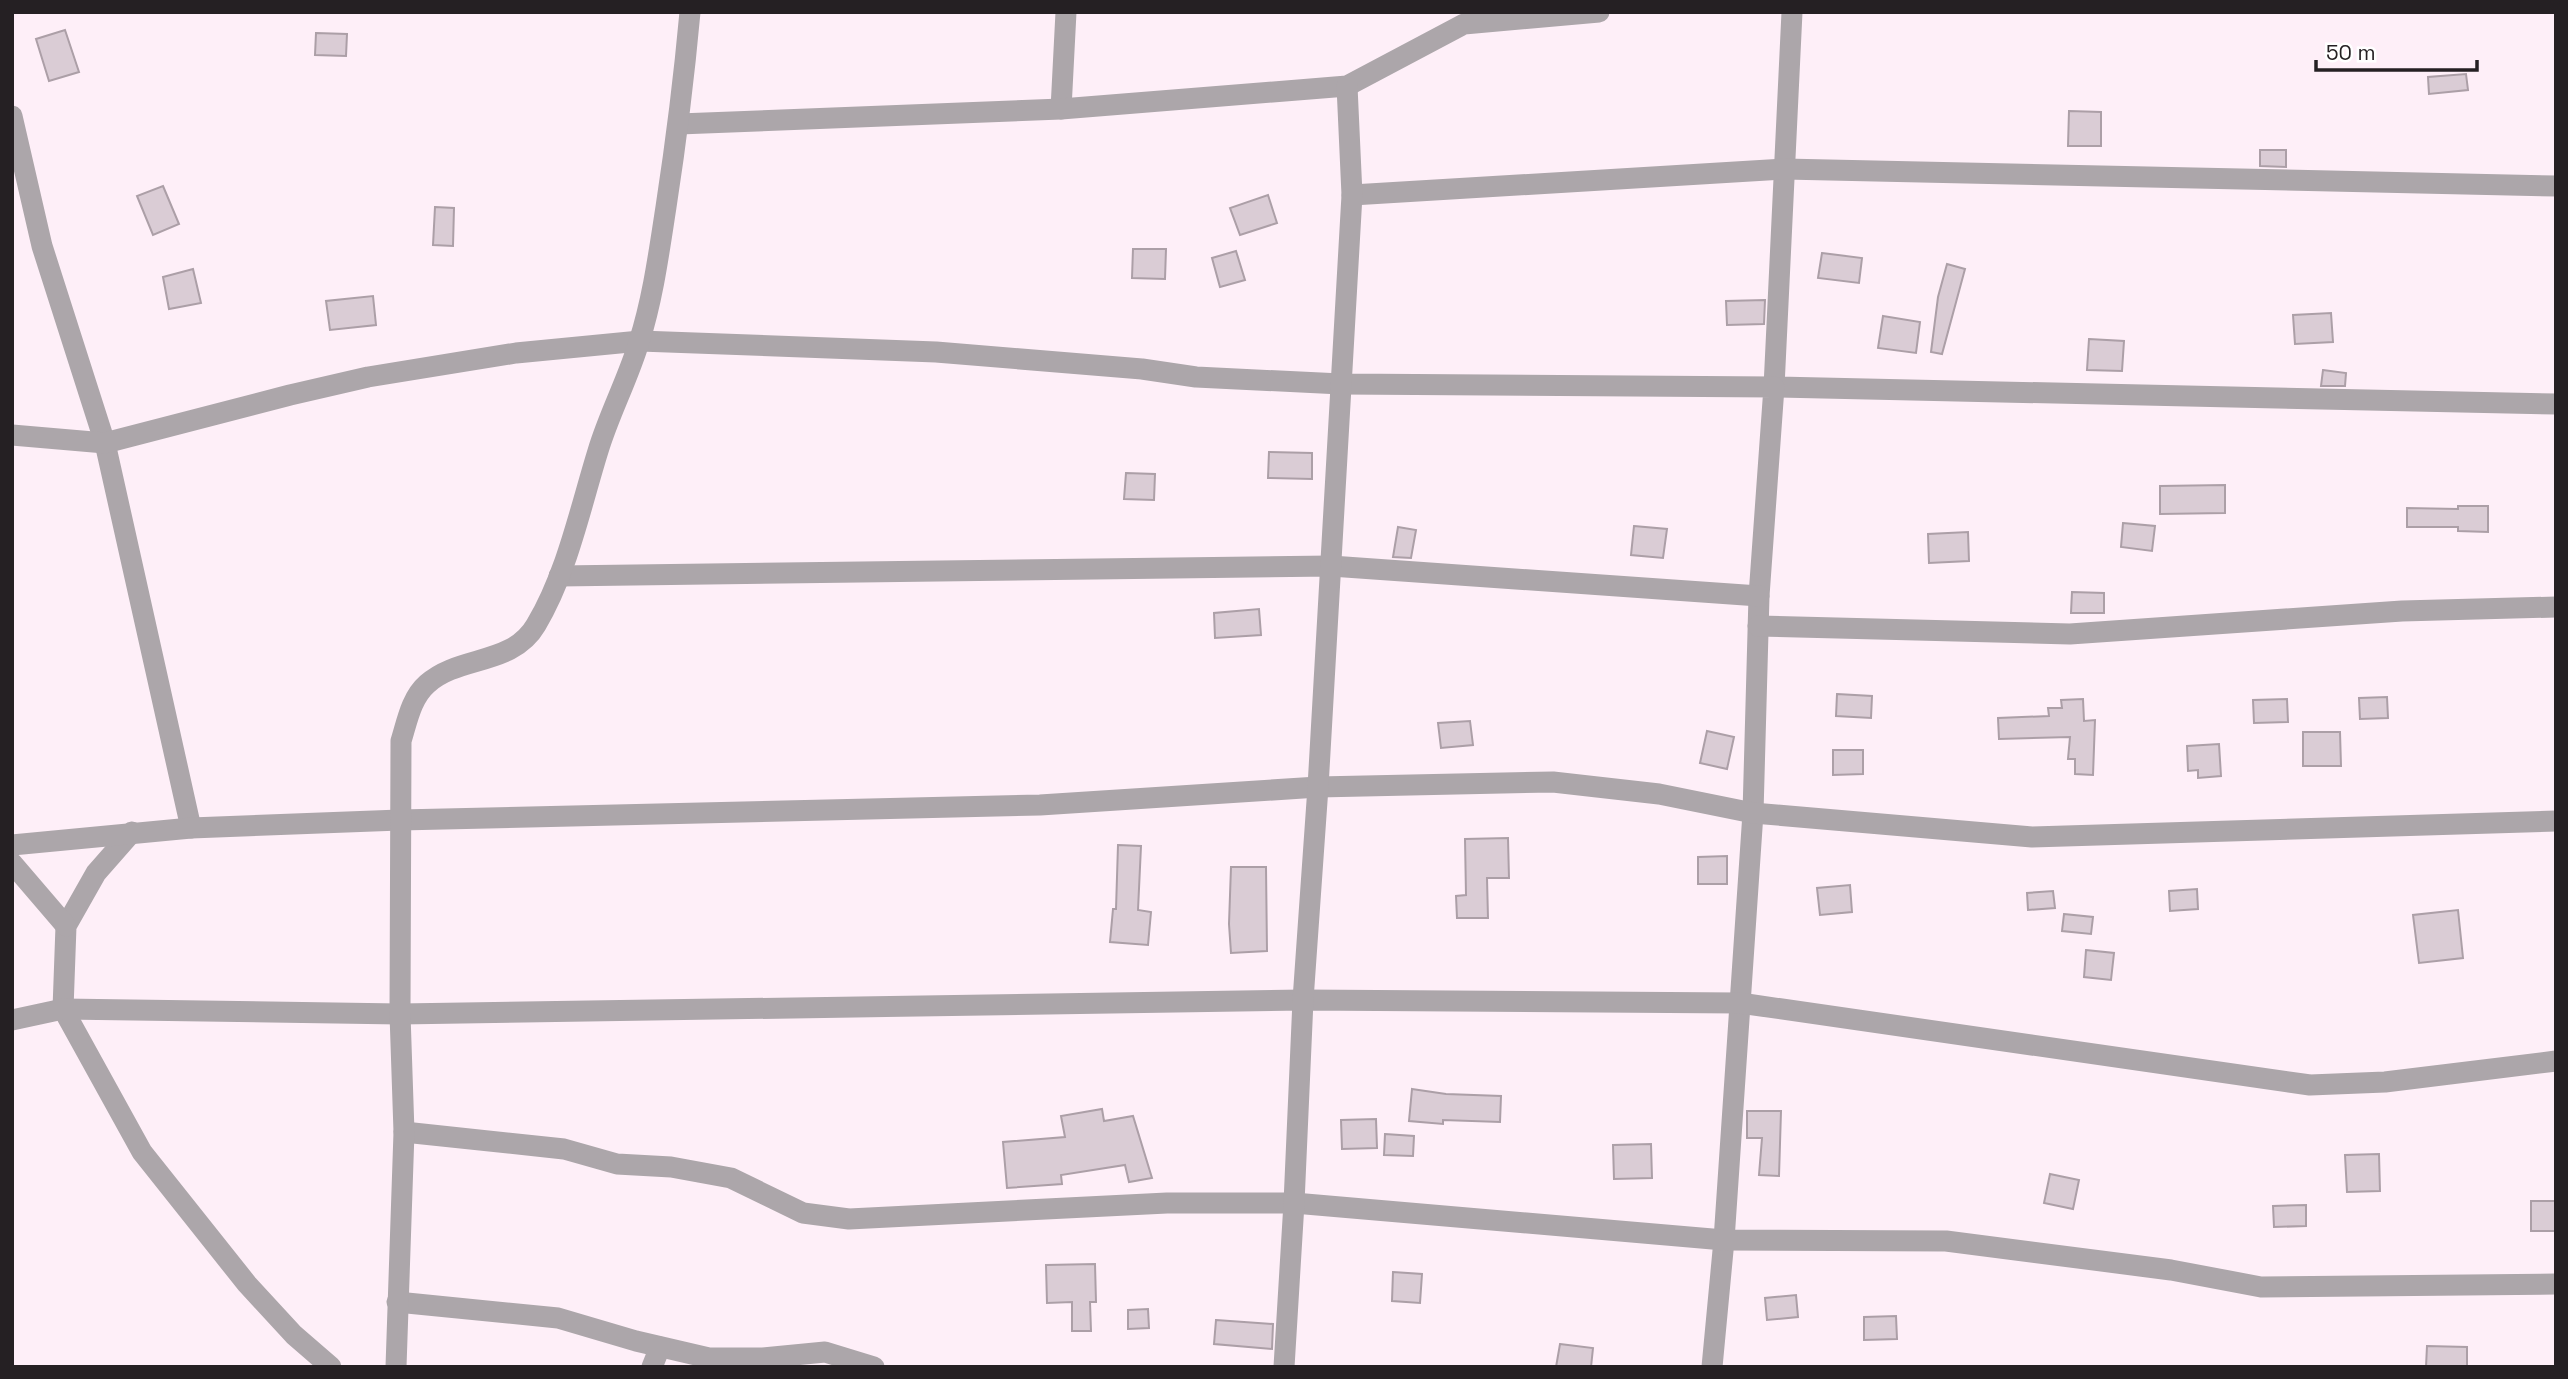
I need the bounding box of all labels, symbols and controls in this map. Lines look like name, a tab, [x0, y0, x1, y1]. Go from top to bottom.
scale bar	[2316, 28, 2477, 72]
text: 50 m	[2326, 39, 2376, 66]

